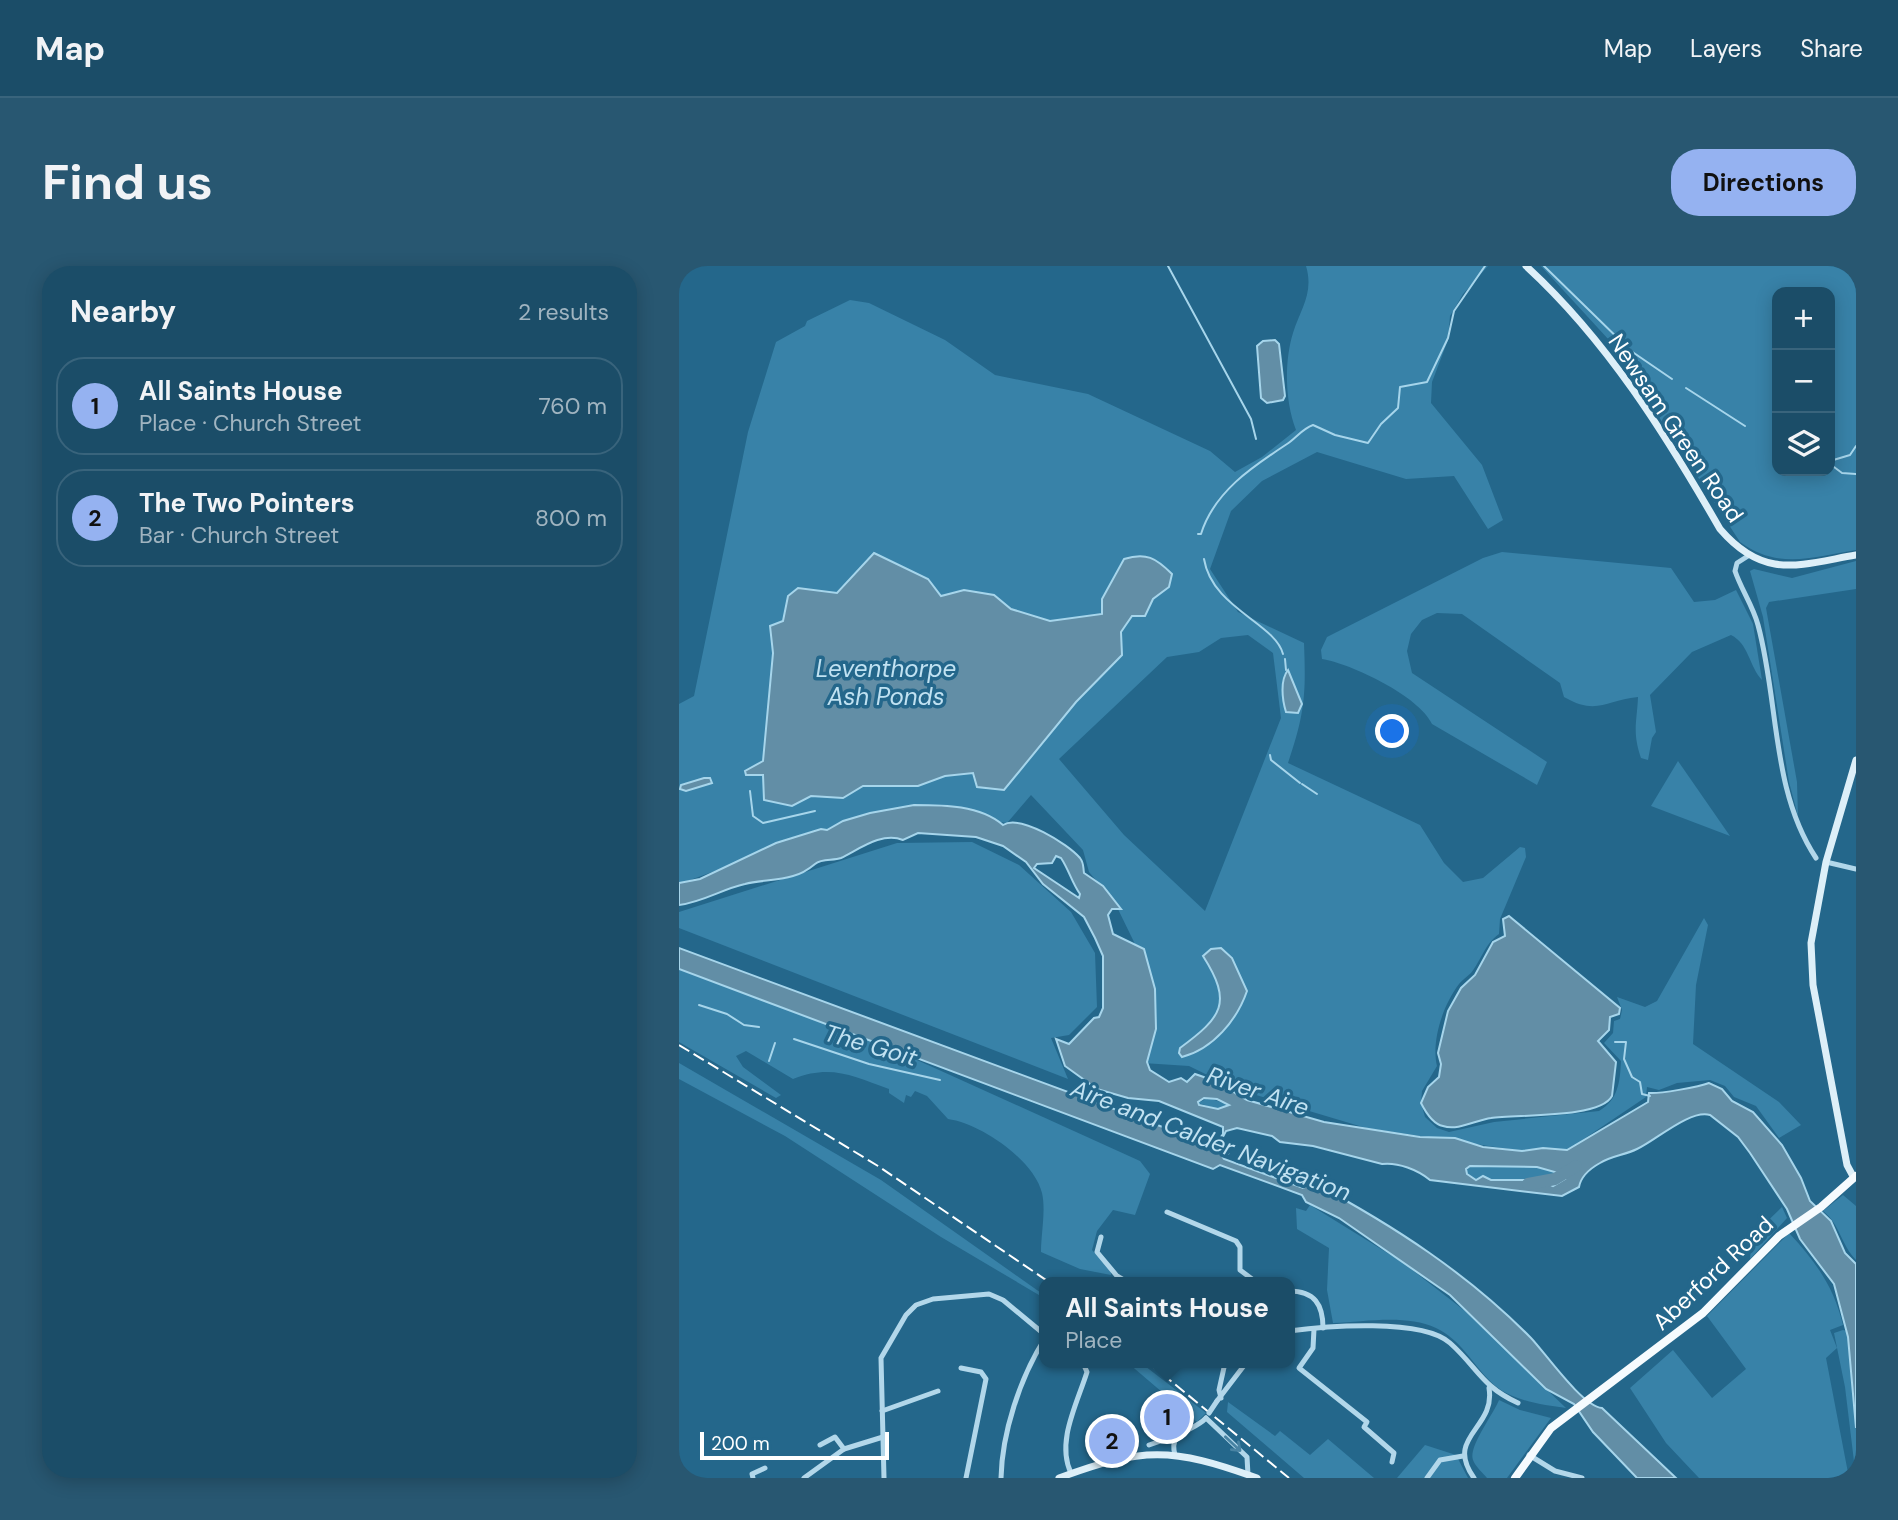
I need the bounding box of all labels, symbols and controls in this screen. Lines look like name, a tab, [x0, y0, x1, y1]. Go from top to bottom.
text: Map	[35, 27, 105, 70]
text: Map	[1604, 33, 1652, 64]
text: Layers	[1690, 33, 1762, 64]
text: Share	[1800, 33, 1863, 64]
button: Directions	[1671, 149, 1856, 216]
text: Find us	[42, 150, 213, 214]
map controls	[1772, 287, 1835, 476]
button: +	[1772, 287, 1835, 350]
text: Nearby	[70, 292, 176, 331]
text: 2 results	[518, 297, 609, 327]
street label: Newsam Green Road	[1602, 328, 1750, 528]
button: −	[1772, 350, 1835, 413]
text: All Saints House	[139, 374, 343, 408]
text: 1	[91, 391, 99, 421]
text: 760 m	[539, 391, 607, 421]
text: Place · Church Street	[139, 408, 362, 438]
button: layers	[1772, 413, 1835, 476]
text: The Two Pointers	[139, 486, 355, 520]
text: 2	[88, 503, 102, 533]
text: 800 m	[535, 503, 607, 533]
text: Bar · Church Street	[139, 520, 339, 550]
water label: Leventhorpe Ash Ponds	[816, 653, 956, 712]
your location	[1375, 714, 1409, 748]
water label: The Goit	[821, 1017, 922, 1073]
water label: River Aire	[1203, 1059, 1313, 1123]
water label: Aire and Calder Navigation	[1066, 1072, 1355, 1208]
street label: Aberford Road	[1646, 1209, 1780, 1337]
popup	[1039, 1277, 1295, 1368]
text: All Saints House	[1065, 1291, 1269, 1325]
text: Place	[1065, 1325, 1122, 1355]
pin: 1	[1144, 1391, 1190, 1443]
pin: 2	[1089, 1415, 1135, 1467]
scale bar	[700, 1429, 889, 1461]
text: 200 m	[711, 1431, 770, 1456]
one-way arrow	[1224, 1435, 1241, 1452]

